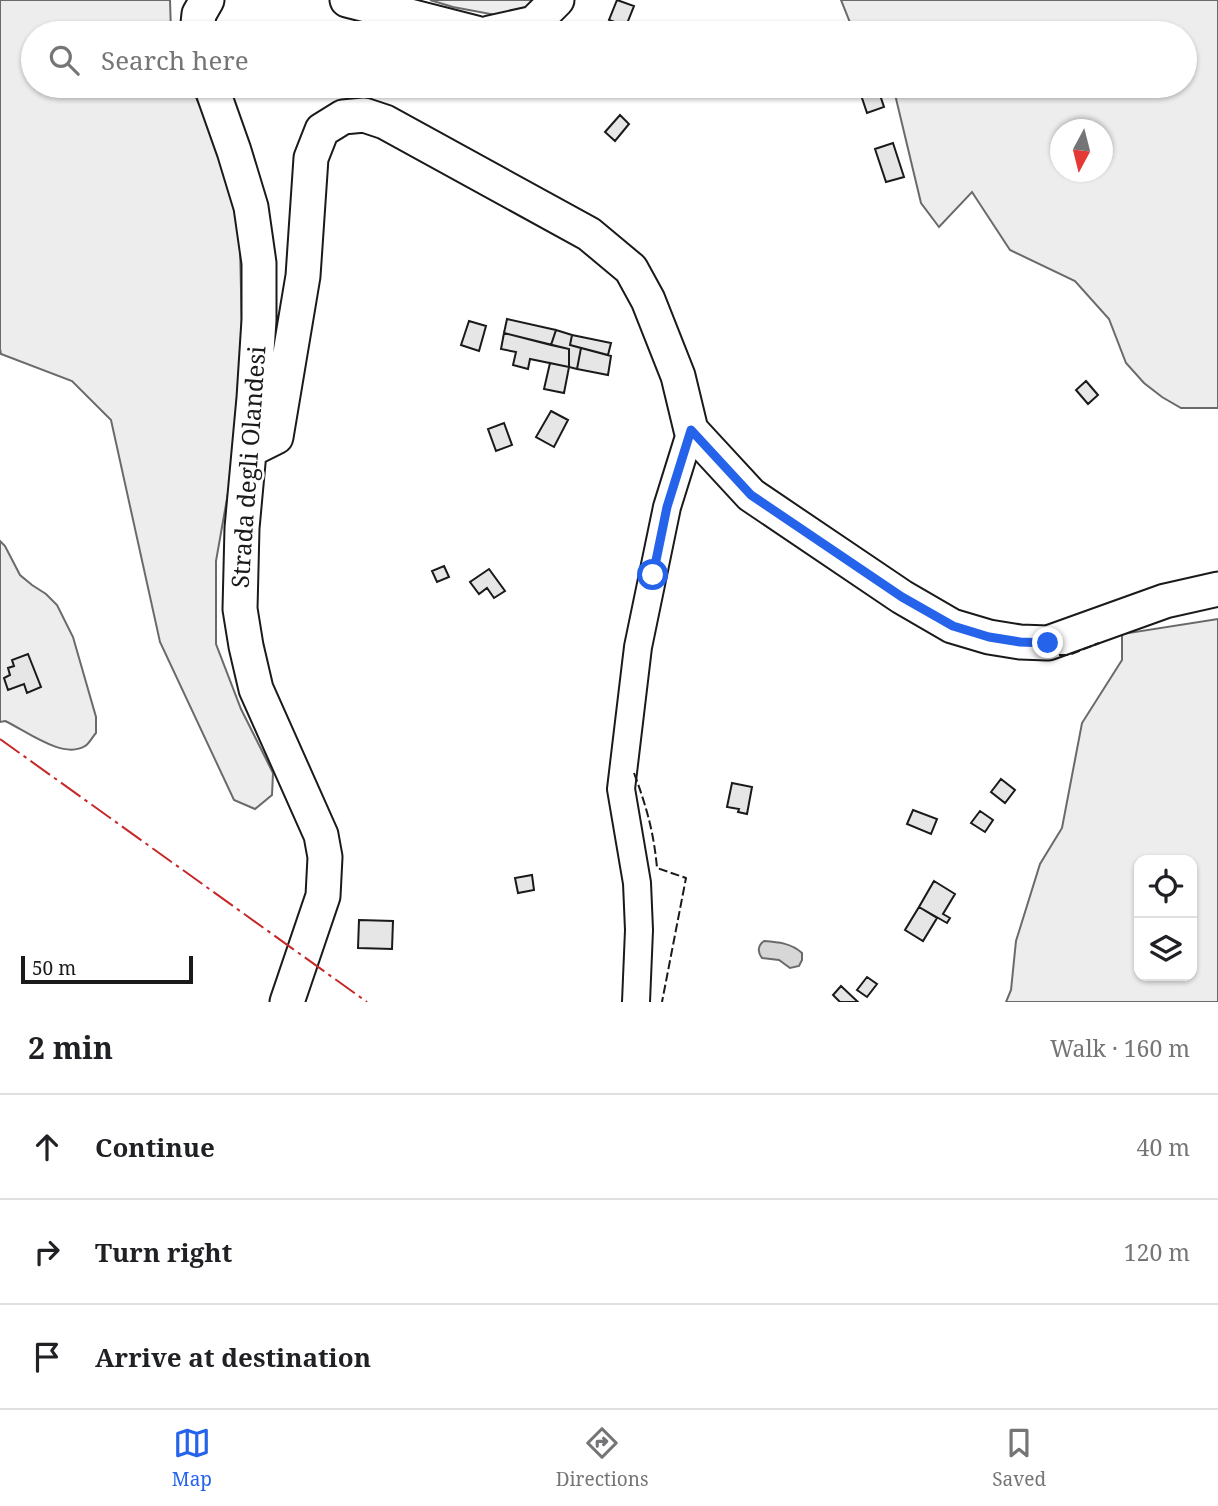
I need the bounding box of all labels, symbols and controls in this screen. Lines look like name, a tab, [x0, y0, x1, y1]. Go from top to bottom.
search box	[21, 21, 1197, 98]
icon: search	[45, 41, 83, 79]
text: Search here	[101, 42, 249, 78]
north arrow	[1050, 119, 1113, 182]
street label: Strada degli Olandesi	[223, 344, 272, 589]
route start	[637, 559, 668, 590]
route end	[1032, 627, 1063, 658]
map controls	[1134, 855, 1197, 981]
button: locate	[1134, 855, 1197, 918]
button: layers	[1134, 918, 1197, 981]
scale bar	[21, 953, 192, 985]
text: 50 m	[32, 955, 76, 981]
text: 2 min	[28, 1027, 113, 1068]
text: Walk · 160 m	[1050, 1032, 1190, 1064]
icon: ahead	[28, 1128, 66, 1166]
text: Continue	[95, 1129, 215, 1165]
text: 40 m	[1137, 1131, 1190, 1163]
icon: right	[28, 1233, 66, 1271]
text: Turn right	[95, 1234, 232, 1270]
text: 120 m	[1124, 1236, 1190, 1268]
icon: arrive	[28, 1338, 66, 1376]
text: Arrive at destination	[95, 1339, 371, 1375]
tab: Map	[172, 1424, 212, 1492]
tab: Directions	[556, 1424, 649, 1492]
tab: Saved	[992, 1424, 1046, 1492]

